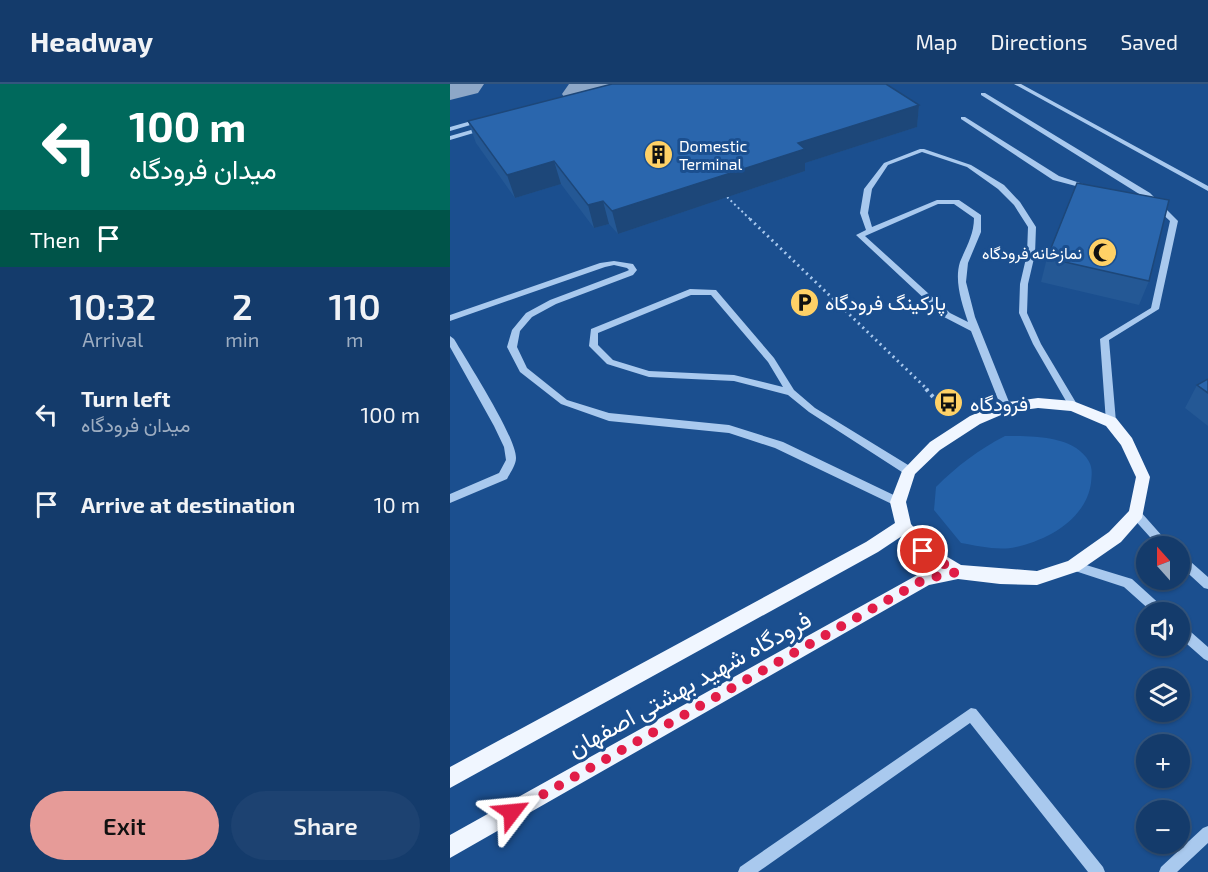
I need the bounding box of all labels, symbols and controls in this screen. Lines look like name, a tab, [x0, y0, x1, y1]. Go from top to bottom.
text: Headway	[30, 24, 153, 58]
text: Map	[915, 29, 958, 54]
text: Directions	[991, 29, 1087, 54]
text: Saved	[1120, 29, 1178, 54]
text: 100 m	[129, 100, 246, 150]
icon: left	[30, 108, 108, 186]
place label: Domestic Terminal	[679, 136, 748, 173]
building icon: Domestic Terminal	[642, 138, 674, 170]
text: میدان فرودگاه	[129, 152, 277, 184]
icon: arrive	[92, 222, 125, 255]
text: Then	[30, 226, 80, 252]
mosque icon: نمازخانه فرودگاه	[1087, 236, 1119, 268]
place label: نمازخانه فرودگاه	[982, 243, 1082, 264]
text: 10:32	[69, 284, 156, 327]
text: 2	[232, 284, 253, 327]
text: 110	[329, 284, 381, 327]
parking icon: پارکینگ فرودگاه	[788, 286, 820, 318]
place label: پارکینگ فرودگاه	[825, 290, 946, 317]
text: Arrival	[82, 327, 143, 351]
text: min	[225, 327, 259, 351]
text: m	[346, 327, 363, 351]
text: Turn left	[81, 385, 170, 411]
bus stop icon: فرودگاه	[933, 387, 965, 419]
place label: فرودگاه	[970, 391, 1028, 417]
icon: left	[30, 398, 63, 431]
text: 100 m	[361, 401, 420, 427]
text: میدان فرودگاه	[81, 412, 190, 436]
icon: arrive	[30, 488, 63, 521]
text: Arrive at destination	[81, 491, 295, 517]
text: 10 m	[374, 491, 420, 517]
pin	[897, 525, 948, 576]
icon: arrive	[906, 534, 939, 567]
north arrow	[1136, 536, 1190, 590]
map controls	[1136, 536, 1190, 854]
button: sound	[1136, 602, 1190, 656]
street label: فرودگاه شهید بهشتی اصفهان	[562, 604, 817, 764]
button: layers	[1136, 668, 1190, 722]
button: +	[1136, 734, 1190, 788]
position arrow	[480, 780, 544, 844]
button: Exit	[30, 791, 219, 860]
button: Share	[231, 791, 420, 860]
button: −	[1136, 800, 1190, 854]

